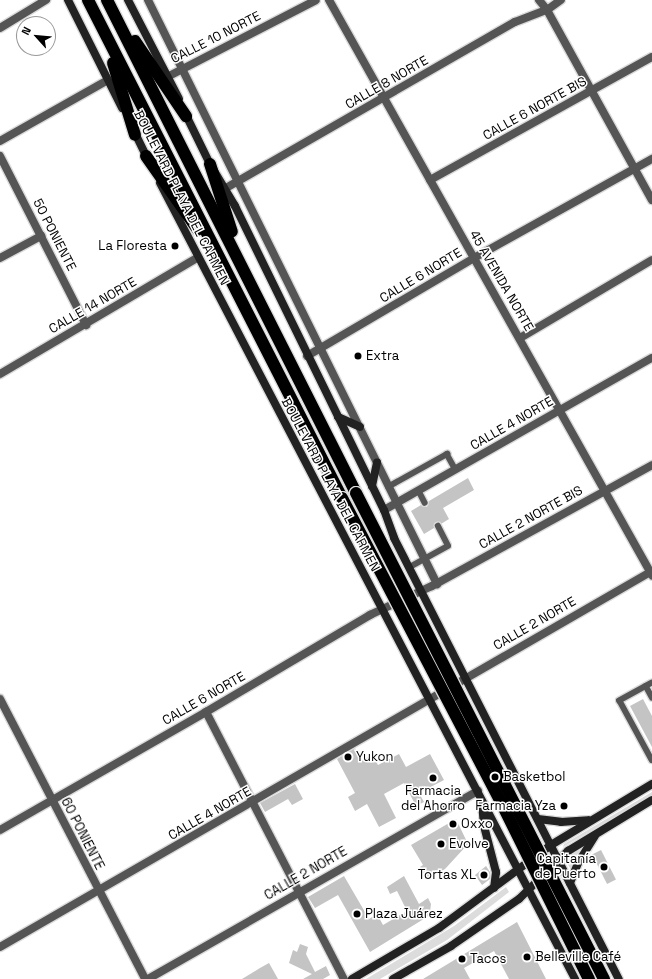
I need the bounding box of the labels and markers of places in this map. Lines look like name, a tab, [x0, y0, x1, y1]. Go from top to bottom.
place label: La Floresta	[98, 238, 167, 254]
marker: La Floresta	[170, 241, 180, 251]
place label: Extra	[366, 348, 399, 364]
marker: Extra	[353, 351, 363, 361]
place label: Yukon	[356, 749, 394, 765]
marker: Yukon	[343, 752, 353, 762]
place label: Basketbol	[503, 769, 566, 785]
marker: Basketbol	[490, 772, 500, 782]
marker: Farmacia del Ahorro	[428, 773, 438, 783]
place label: Farmacia del Ahorro	[401, 784, 465, 815]
place label: Farmacia Yza	[475, 798, 556, 814]
marker: Farmacia Yza	[559, 801, 569, 811]
place label: Oxxo	[461, 816, 493, 832]
marker: Oxxo	[448, 819, 458, 829]
place label: Evolve	[449, 836, 489, 852]
marker: Evolve	[436, 839, 446, 849]
place label: Capitanía de Puerto	[534, 852, 596, 883]
marker: Capitanía de Puerto	[599, 862, 609, 872]
place label: Tortas XL	[418, 867, 476, 883]
marker: Tortas XL	[479, 870, 489, 880]
place label: Plaza Juárez	[365, 906, 443, 922]
marker: Plaza Juárez	[352, 909, 362, 919]
place label: Belleville Café	[535, 949, 621, 965]
place label: Tacos	[470, 951, 506, 967]
marker: Belleville Café	[522, 952, 532, 962]
marker: Tacos	[457, 954, 467, 964]

